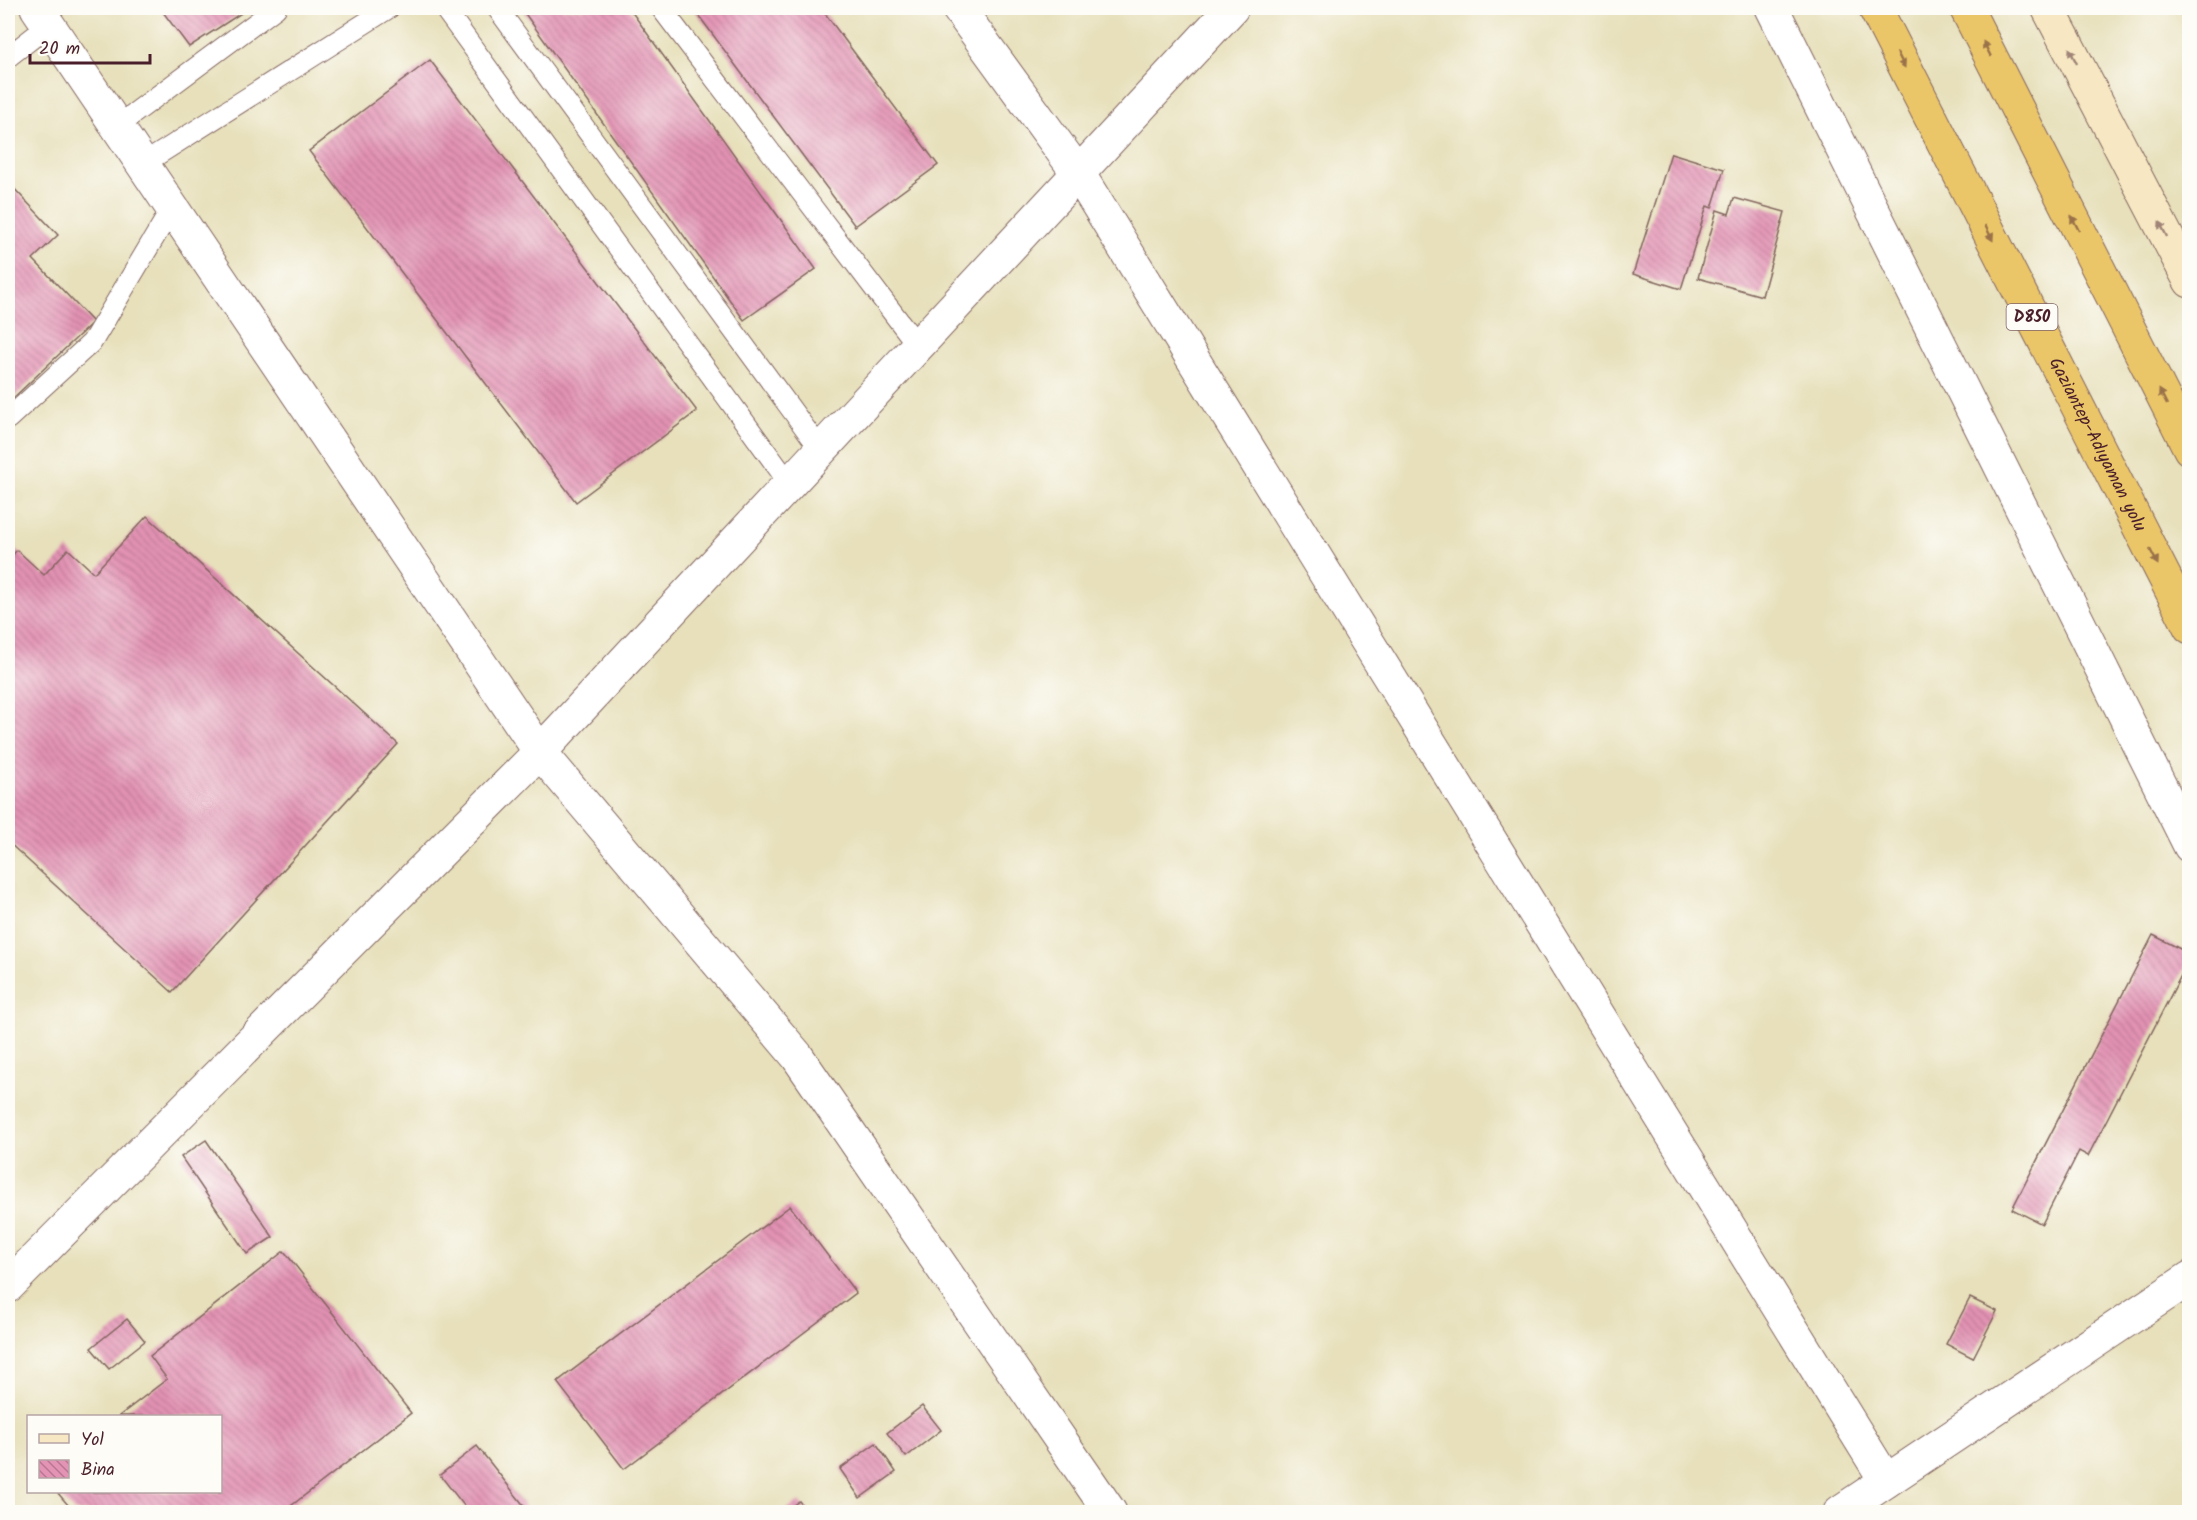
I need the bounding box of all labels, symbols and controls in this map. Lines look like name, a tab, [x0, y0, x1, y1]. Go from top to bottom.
scale bar	[30, 27, 150, 65]
text: 20 m	[39, 35, 80, 64]
one-way arrow	[1982, 40, 1992, 58]
one-way arrow	[2068, 47, 2078, 64]
one-way arrow	[1896, 51, 1906, 68]
one-way arrow	[2070, 214, 2080, 231]
one-way arrow	[2158, 221, 2167, 238]
one-way arrow	[1985, 225, 1994, 242]
road number: D850	[2006, 304, 2058, 330]
street label: Gaziantep-Adıyaman yolu	[2041, 352, 2154, 537]
one-way arrow	[2158, 388, 2168, 405]
one-way arrow	[2149, 549, 2159, 566]
legend	[27, 1415, 222, 1493]
text: Yol	[81, 1426, 105, 1455]
text: Bina	[81, 1456, 115, 1485]

